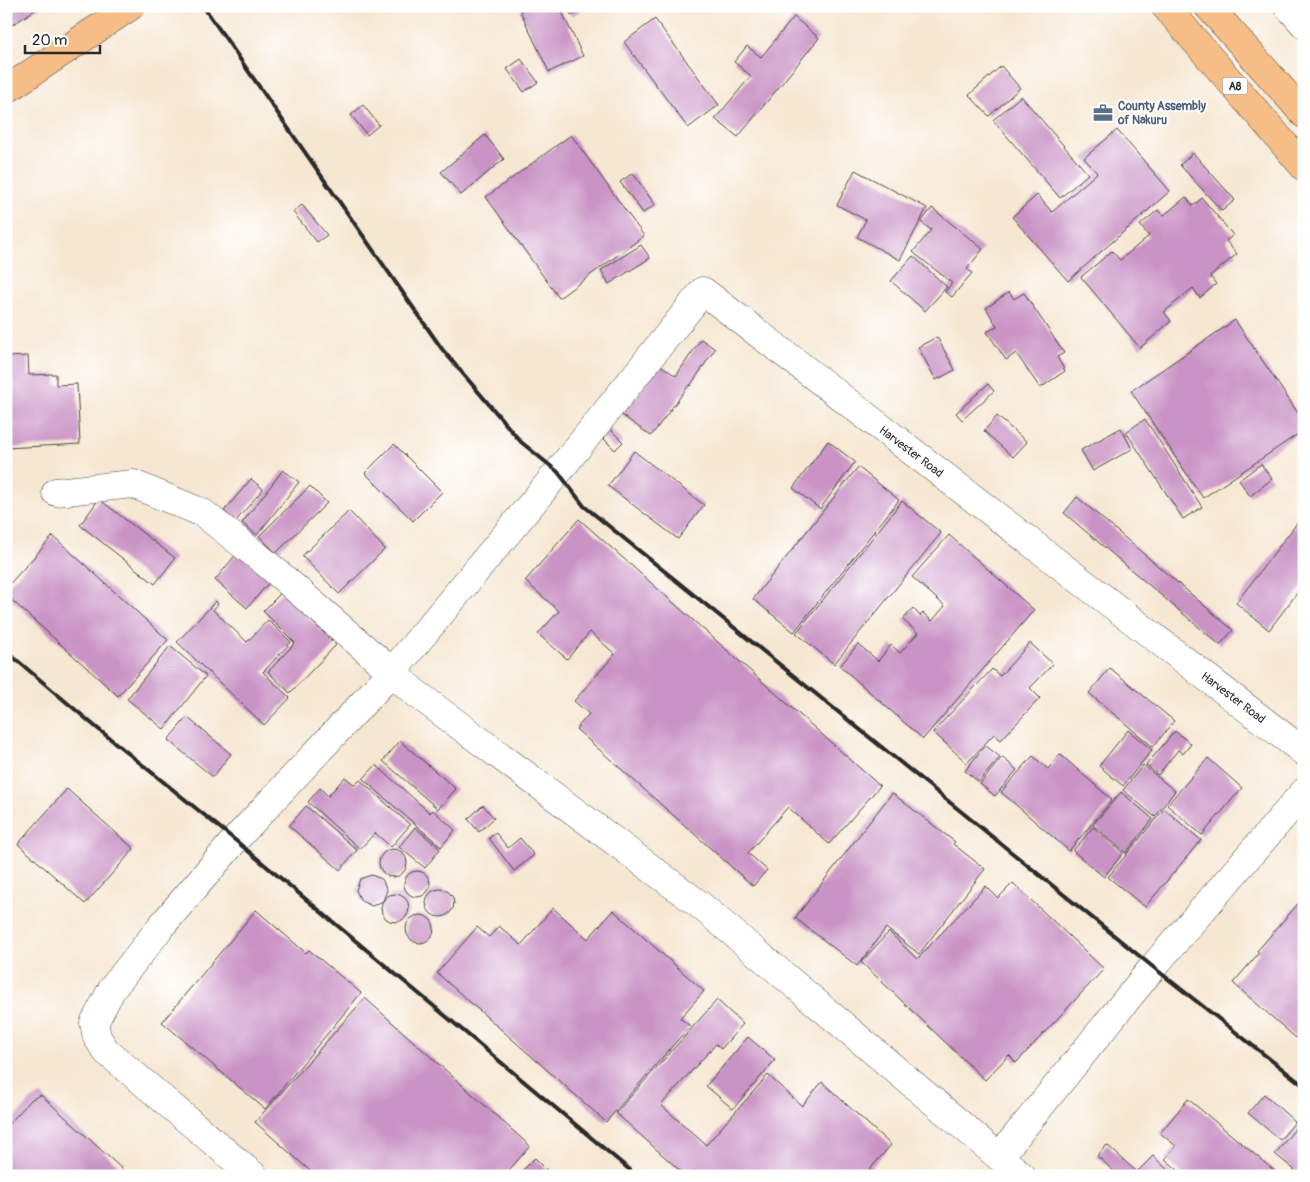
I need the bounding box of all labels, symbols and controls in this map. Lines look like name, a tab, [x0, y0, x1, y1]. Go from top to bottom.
scale bar	[25, 22, 100, 54]
text: 20 m	[32, 31, 67, 50]
road number: A8	[1222, 78, 1248, 94]
place label: County Assembly of Nakuru	[1117, 99, 1207, 128]
office icon: County Assembly of Nakuru	[1092, 102, 1114, 124]
street label: Harvester Road	[876, 423, 946, 481]
street label: Harvester Road	[1198, 669, 1268, 727]

